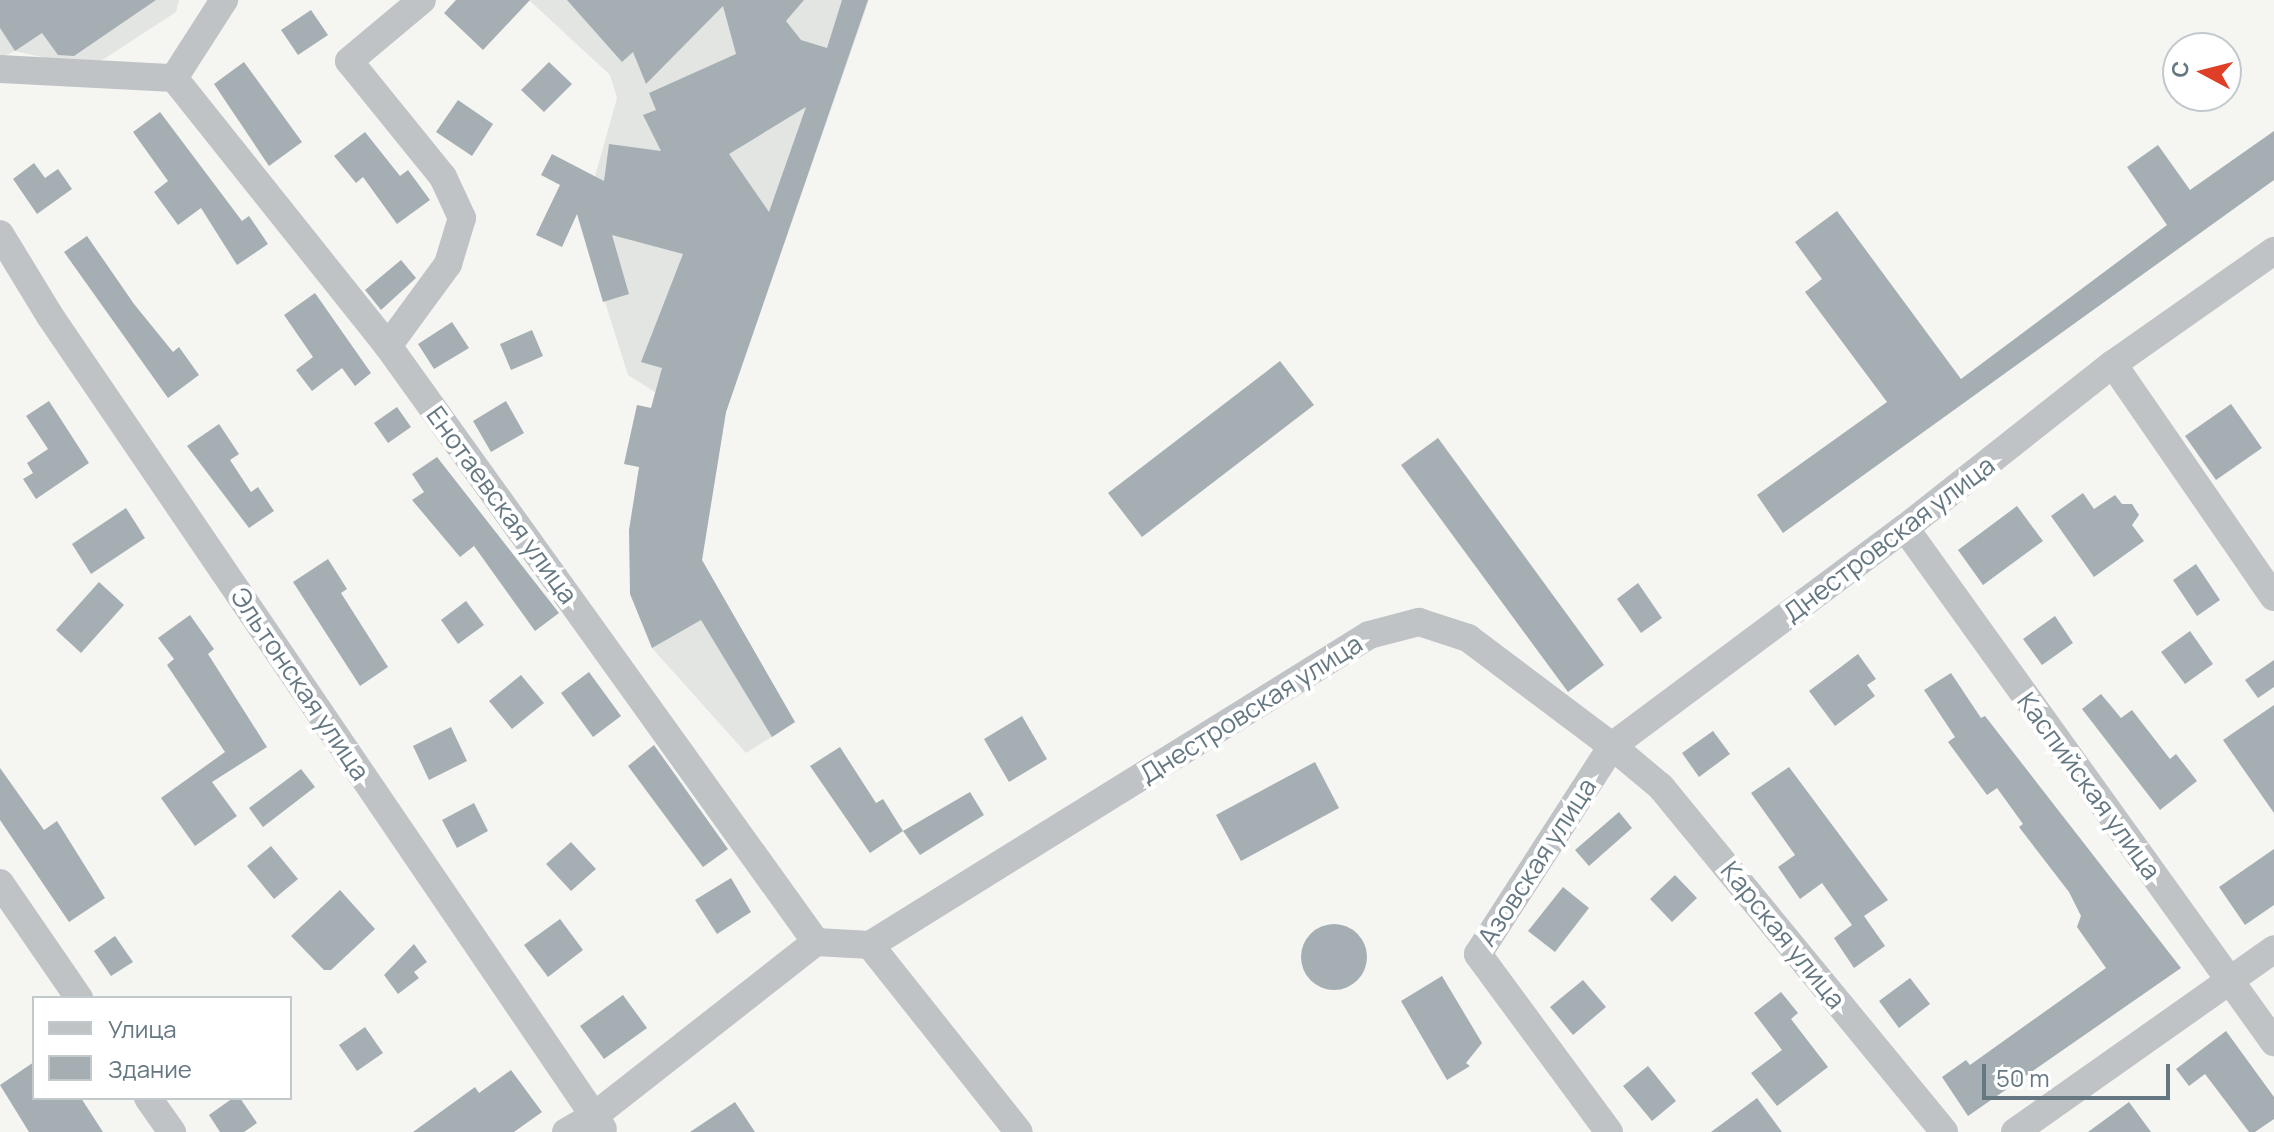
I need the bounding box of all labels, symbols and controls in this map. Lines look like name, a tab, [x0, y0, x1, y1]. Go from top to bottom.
north arrow	[2162, 32, 2242, 112]
text: С	[2164, 59, 2196, 79]
street label: Енотаевская улица	[420, 400, 584, 610]
street label: Днестровская улица	[1777, 449, 2001, 629]
street label: Эльтонская улица	[224, 582, 376, 786]
street label: Днестровская улица	[1134, 628, 1368, 790]
street label: Каспийская улица	[2011, 686, 2167, 886]
street label: Азовская улица	[1471, 772, 1603, 952]
street label: Карская улица	[1714, 855, 1852, 1015]
legend	[32, 996, 292, 1100]
text: Улица	[108, 1012, 177, 1045]
scale bar	[1986, 1048, 2174, 1098]
text: Здание	[108, 1052, 192, 1085]
text: 50 m	[1996, 1061, 2050, 1094]

